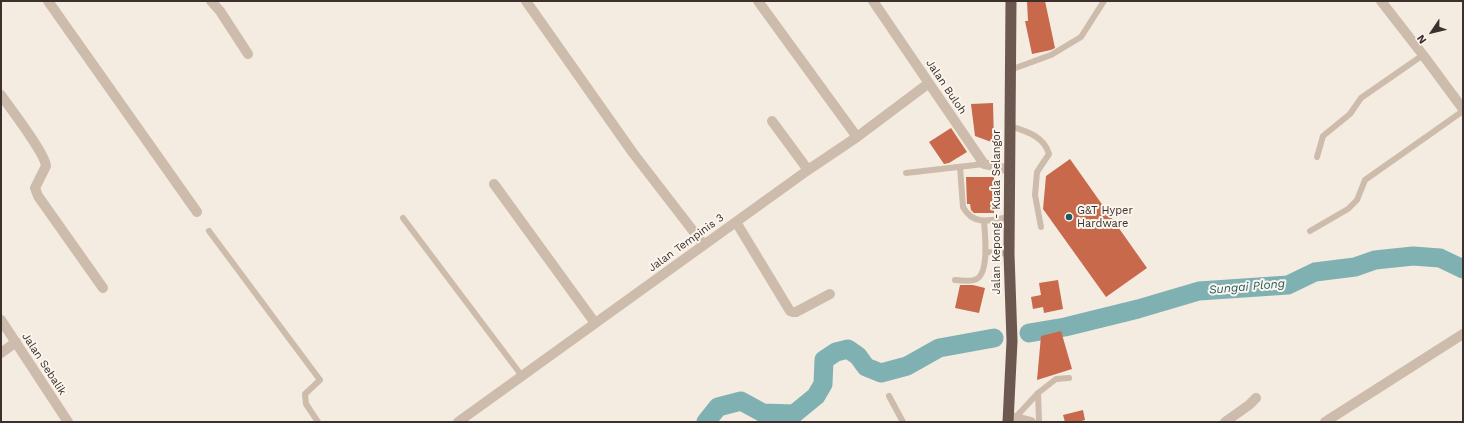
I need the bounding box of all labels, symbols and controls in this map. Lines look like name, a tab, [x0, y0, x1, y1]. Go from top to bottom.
north arrow	[1412, 12, 1452, 52]
text: N	[1414, 32, 1429, 46]
street label: Jalan Buloh	[923, 57, 969, 117]
street label: Jalan Kepong - Kuala Selangor	[990, 130, 1004, 294]
place label: G&T Hyper Hardware	[1077, 204, 1133, 230]
street label: Jalan Tempinis 3	[646, 211, 726, 275]
marker: G&T Hyper Hardware	[1064, 212, 1074, 222]
water label: Sungai Plong	[1208, 276, 1286, 298]
street label: Jalan Sebalik	[19, 330, 69, 398]

